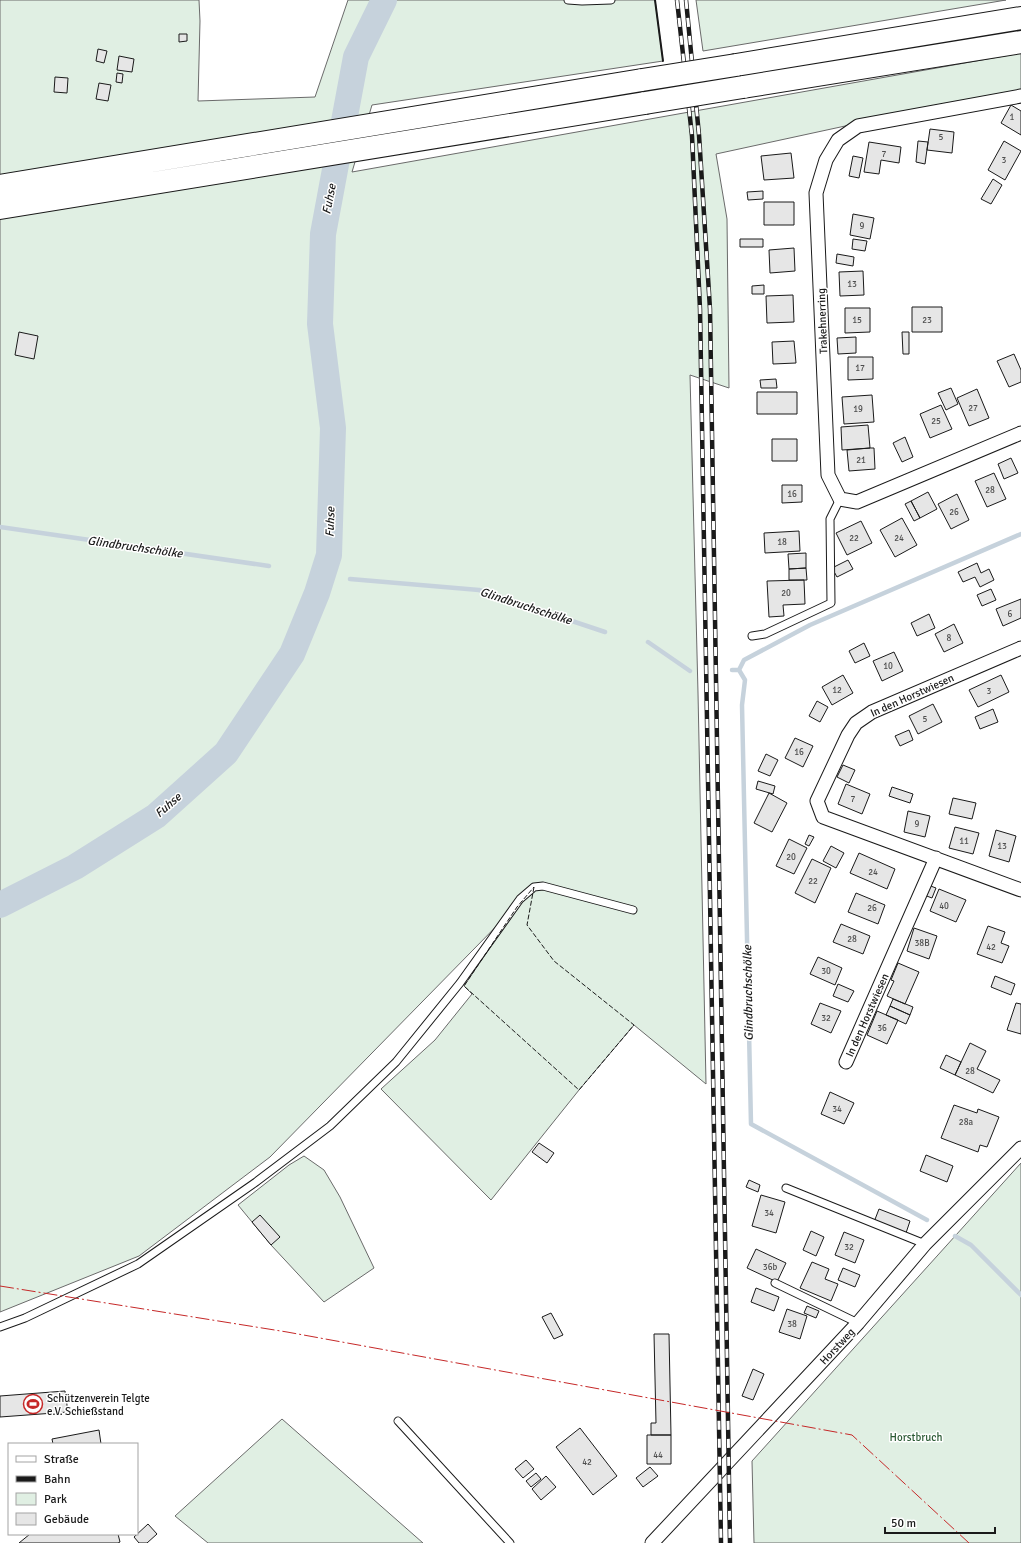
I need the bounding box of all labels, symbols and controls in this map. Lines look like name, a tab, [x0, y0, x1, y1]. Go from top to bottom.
house number: 1	[1010, 112, 1015, 123]
house number: 5	[939, 132, 944, 143]
house number: 7	[882, 149, 887, 160]
house number: 3	[1002, 155, 1007, 166]
water label: Fuhse	[319, 182, 340, 215]
house number: 9	[860, 221, 865, 232]
house number: 13	[847, 279, 857, 290]
street label: Trakehnerring	[815, 288, 830, 354]
house number: 15	[852, 315, 862, 326]
house number: 23	[922, 315, 932, 326]
house number: 17	[855, 363, 865, 374]
house number: 27	[968, 403, 978, 414]
house number: 19	[853, 404, 863, 415]
house number: 25	[931, 416, 941, 427]
house number: 21	[856, 455, 866, 466]
house number: 28	[985, 485, 995, 496]
house number: 16	[787, 489, 797, 500]
water label: Fuhse	[322, 506, 339, 537]
house number: 26	[949, 507, 959, 518]
water label: Glindbruchschölke	[86, 533, 184, 562]
house number: 22	[849, 533, 859, 544]
house number: 24	[894, 533, 904, 544]
house number: 18	[777, 537, 787, 548]
water label: Glindbruchschölke	[478, 585, 575, 629]
house number: 20	[781, 588, 791, 599]
house number: 6	[1008, 609, 1013, 620]
house number: 8	[947, 633, 952, 644]
house number: 10	[883, 661, 893, 672]
street label: In den Horstwiesen	[868, 671, 956, 720]
house number: 12	[832, 685, 842, 696]
house number: 3	[987, 686, 992, 697]
house number: 5	[923, 714, 928, 725]
house number: 16	[794, 747, 804, 758]
water label: Fuhse	[152, 789, 185, 821]
house number: 7	[851, 794, 856, 805]
house number: 9	[915, 819, 920, 830]
house number: 11	[959, 836, 969, 847]
house number: 13	[997, 841, 1007, 852]
house number: 20	[786, 852, 796, 863]
house number: 24	[868, 867, 878, 878]
house number: 22	[808, 876, 818, 887]
house number: 40	[939, 901, 949, 912]
house number: 26	[867, 903, 877, 914]
house number: 28	[847, 934, 857, 945]
house number: 38B	[914, 938, 930, 949]
house number: 42	[986, 942, 996, 953]
water label: Glindbruchschölke	[740, 944, 757, 1041]
house number: 30	[821, 966, 831, 977]
street label: In den Horstwiesen	[843, 971, 892, 1059]
house number: 32	[821, 1013, 831, 1024]
house number: 36	[877, 1023, 887, 1034]
house number: 28	[965, 1066, 975, 1077]
house number: 34	[832, 1104, 842, 1115]
house number: 28a	[959, 1117, 974, 1128]
house number: 34	[764, 1208, 774, 1219]
house number: 32	[844, 1242, 854, 1253]
house number: 36b	[763, 1262, 777, 1273]
house number: 38	[787, 1319, 797, 1330]
street label: Horstweg	[817, 1325, 858, 1367]
place label: Schützenverein Telgte e.V. Schießstand	[47, 1392, 150, 1418]
sports icon: Schützenverein Telgte e.V. Schießstand	[22, 1393, 44, 1415]
park label: Horstbruch	[890, 1431, 942, 1444]
legend	[8, 1443, 138, 1535]
house number: 44	[653, 1450, 663, 1461]
text: Straße	[44, 1452, 79, 1467]
house number: 42	[582, 1457, 592, 1468]
text: Bahn	[44, 1472, 70, 1487]
text: Park	[44, 1492, 67, 1507]
scale bar	[885, 1509, 995, 1535]
text: Gebäude	[44, 1512, 89, 1527]
text: 50 m	[891, 1516, 916, 1531]

